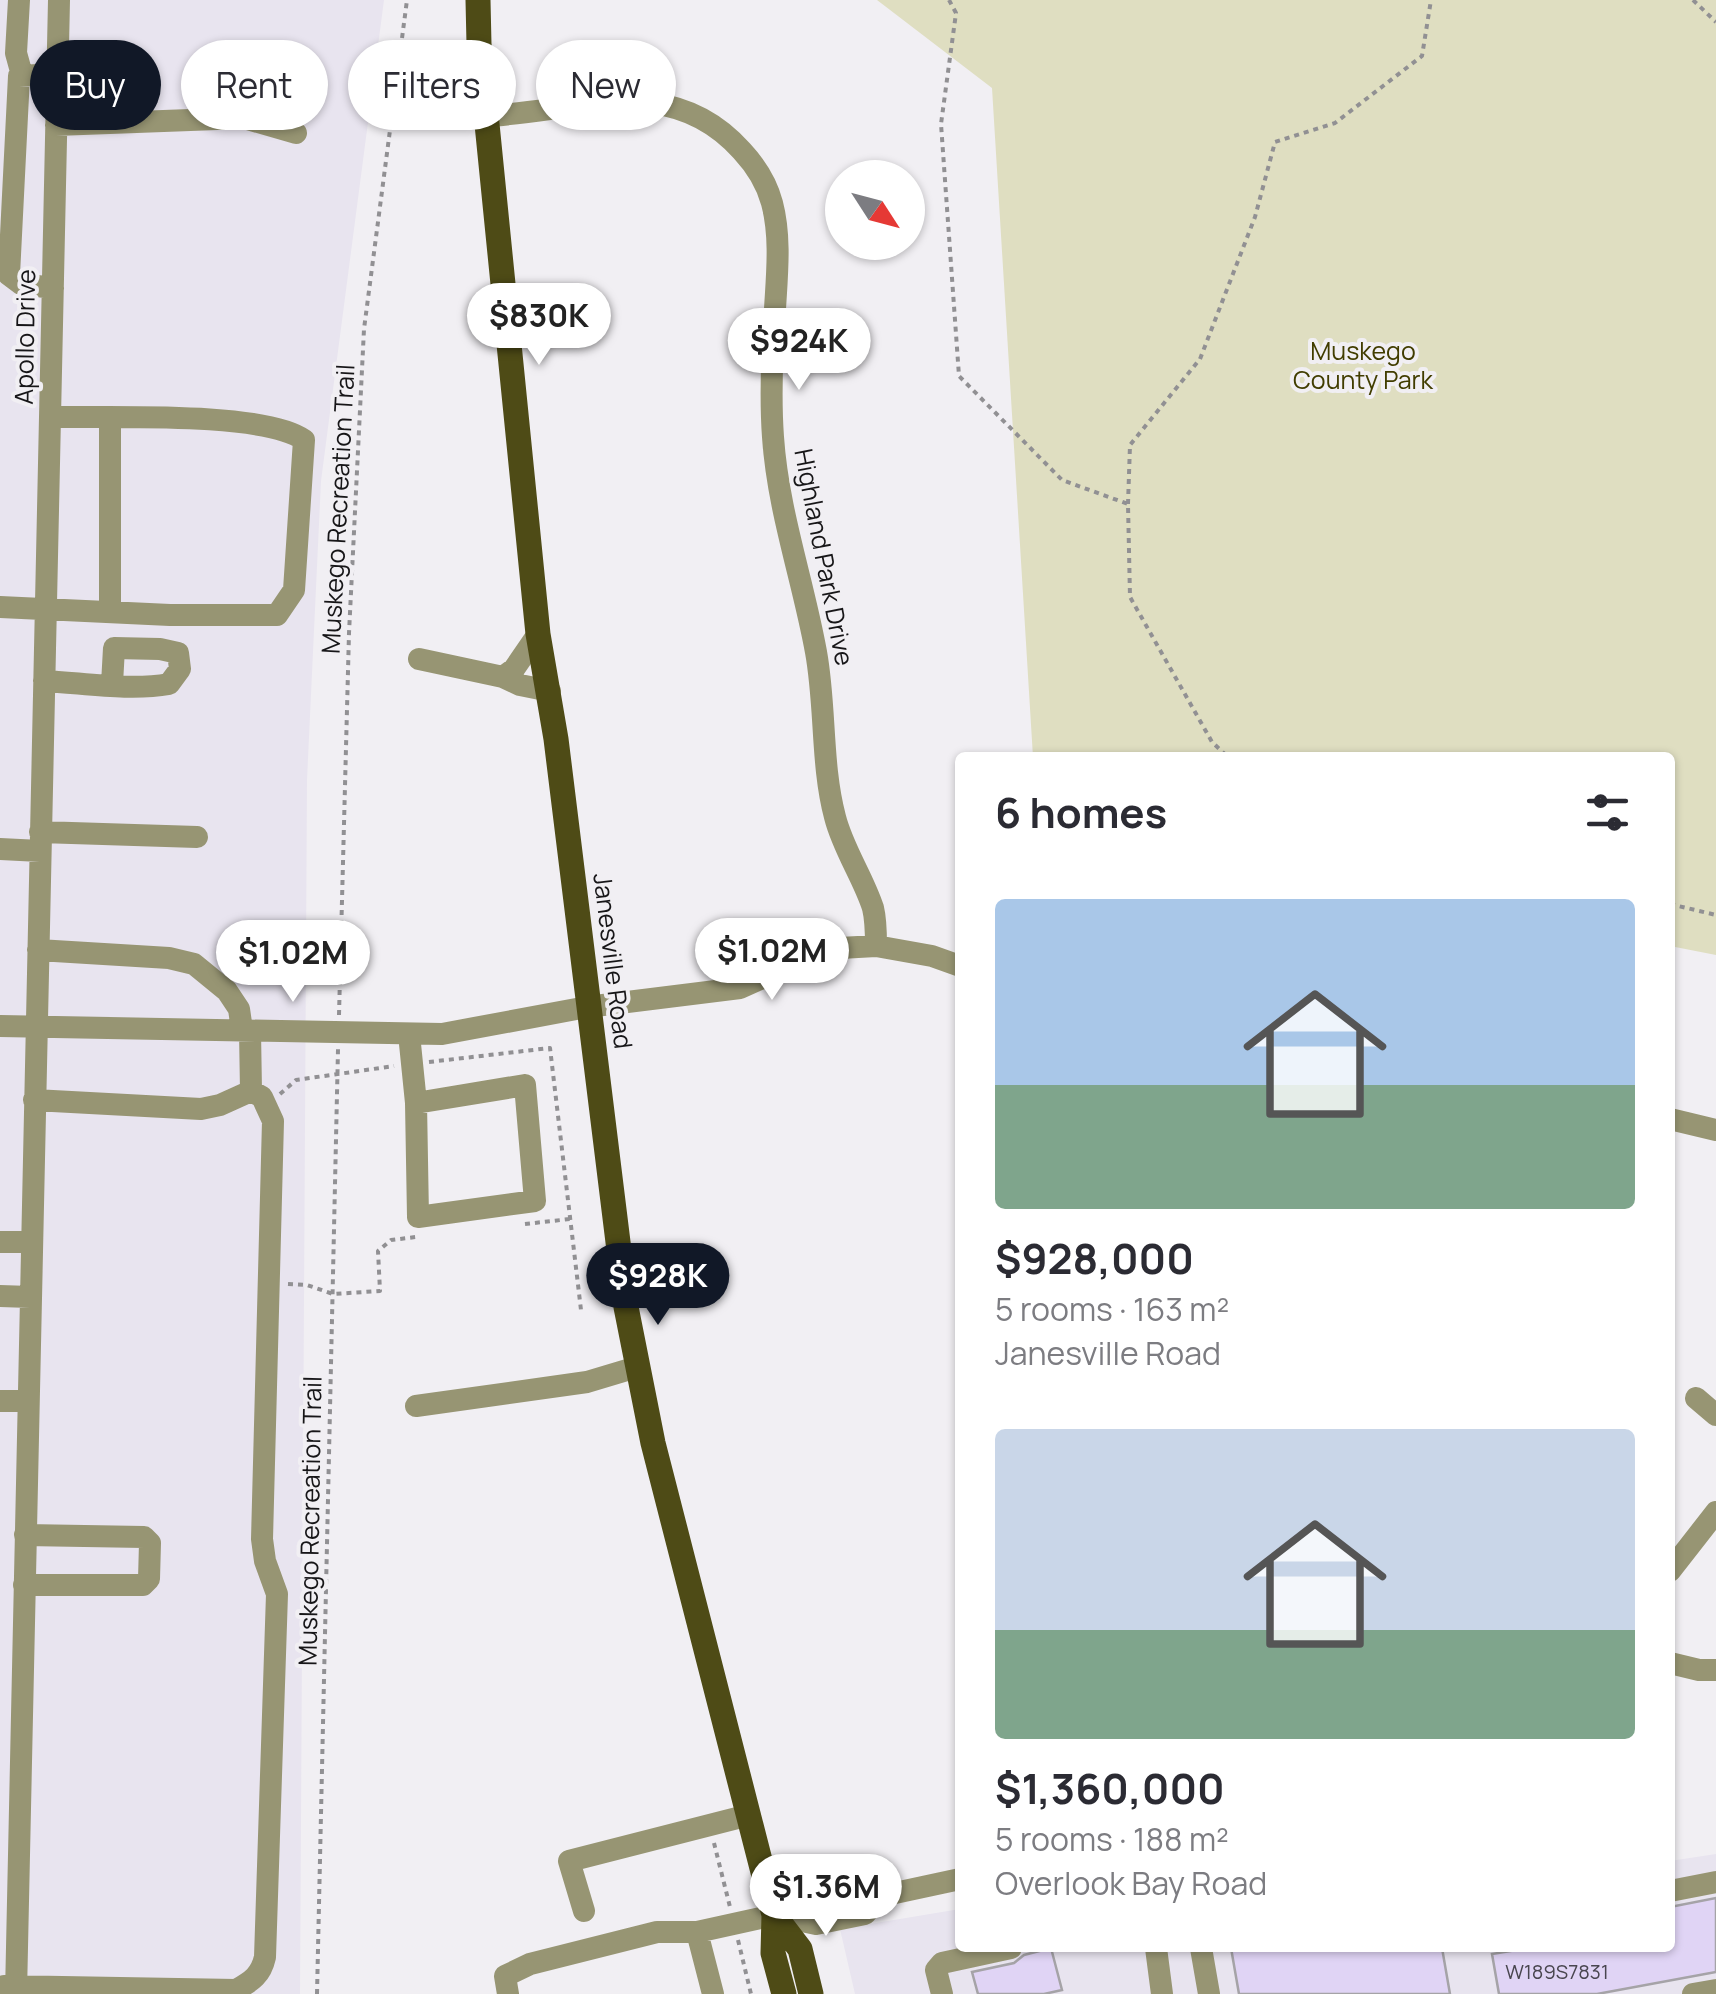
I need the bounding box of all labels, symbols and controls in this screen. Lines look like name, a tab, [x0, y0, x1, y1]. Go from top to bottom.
chip: Buy	[30, 40, 161, 130]
chip: Rent	[181, 40, 328, 130]
chip: Filters	[348, 40, 516, 130]
chip: New	[536, 40, 676, 130]
north arrow	[825, 160, 925, 260]
map controls	[825, 160, 925, 260]
street label: Apollo Drive	[6, 269, 43, 405]
pin: $830K	[469, 283, 609, 368]
text: $830K	[489, 293, 589, 337]
pin: $924K	[729, 308, 869, 393]
text: $924K	[750, 318, 848, 362]
park label: Muskego County Park	[1293, 333, 1434, 397]
street label: Muskego Recreation Trail	[312, 363, 363, 655]
street label: Highland Park Drive	[786, 446, 863, 668]
text: 6 homes	[995, 783, 1167, 841]
icon: filters	[1580, 785, 1635, 840]
street label: Janesville Road	[585, 871, 642, 1051]
pin: $1.02M	[691, 918, 853, 1003]
pin: $1.02M	[212, 920, 374, 1005]
text: $1.02M	[717, 928, 827, 972]
text: $1.02M	[238, 930, 348, 974]
icon: home	[1225, 964, 1405, 1144]
text: $928,000	[995, 1229, 1194, 1287]
pin: $928K	[588, 1243, 728, 1328]
text: $928K	[608, 1253, 708, 1297]
text: 5 rooms · 163 m²	[995, 1287, 1229, 1331]
text: Janesville Road	[995, 1331, 1221, 1375]
street label: Muskego Recreation Trail	[289, 1376, 330, 1666]
icon: home	[1225, 1494, 1405, 1674]
text: $1,360,000	[995, 1759, 1225, 1817]
text: 5 rooms · 188 m²	[995, 1817, 1229, 1861]
pin: $1.36M	[745, 1854, 907, 1939]
text: Overlook Bay Road	[995, 1861, 1267, 1905]
text: $1.36M	[772, 1864, 880, 1908]
house number: W189S7831	[1505, 1958, 1609, 1985]

